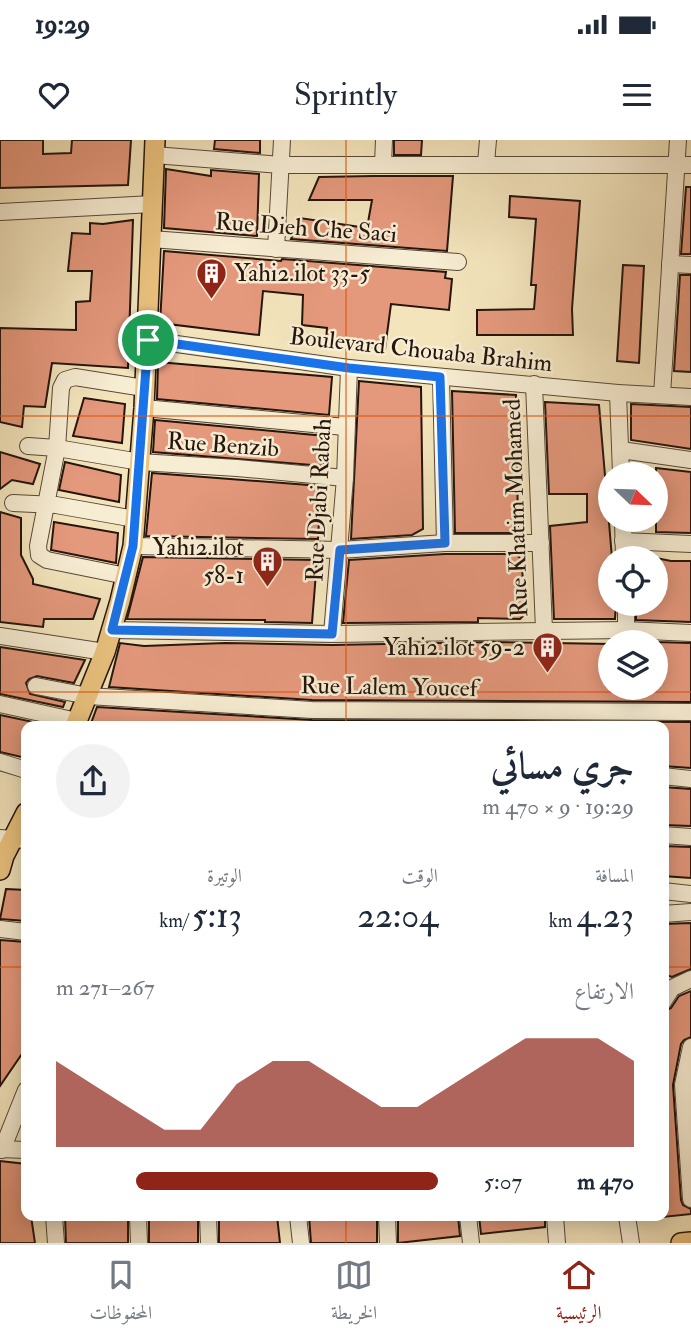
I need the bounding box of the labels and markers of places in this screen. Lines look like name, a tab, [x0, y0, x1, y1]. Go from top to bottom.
building icon: Yahi2.ilot 33-5	[194, 256, 228, 300]
place label: Yahi2.ilot 33-5	[234, 258, 370, 289]
pin	[118, 310, 178, 370]
place label: Yahi2.ilot 58-1	[152, 532, 244, 591]
building icon: Yahi2.ilot 58-1	[250, 544, 284, 588]
building icon: Yahi2.ilot 59-2	[531, 630, 565, 674]
place label: Yahi2.ilot 59-2	[383, 632, 525, 663]

